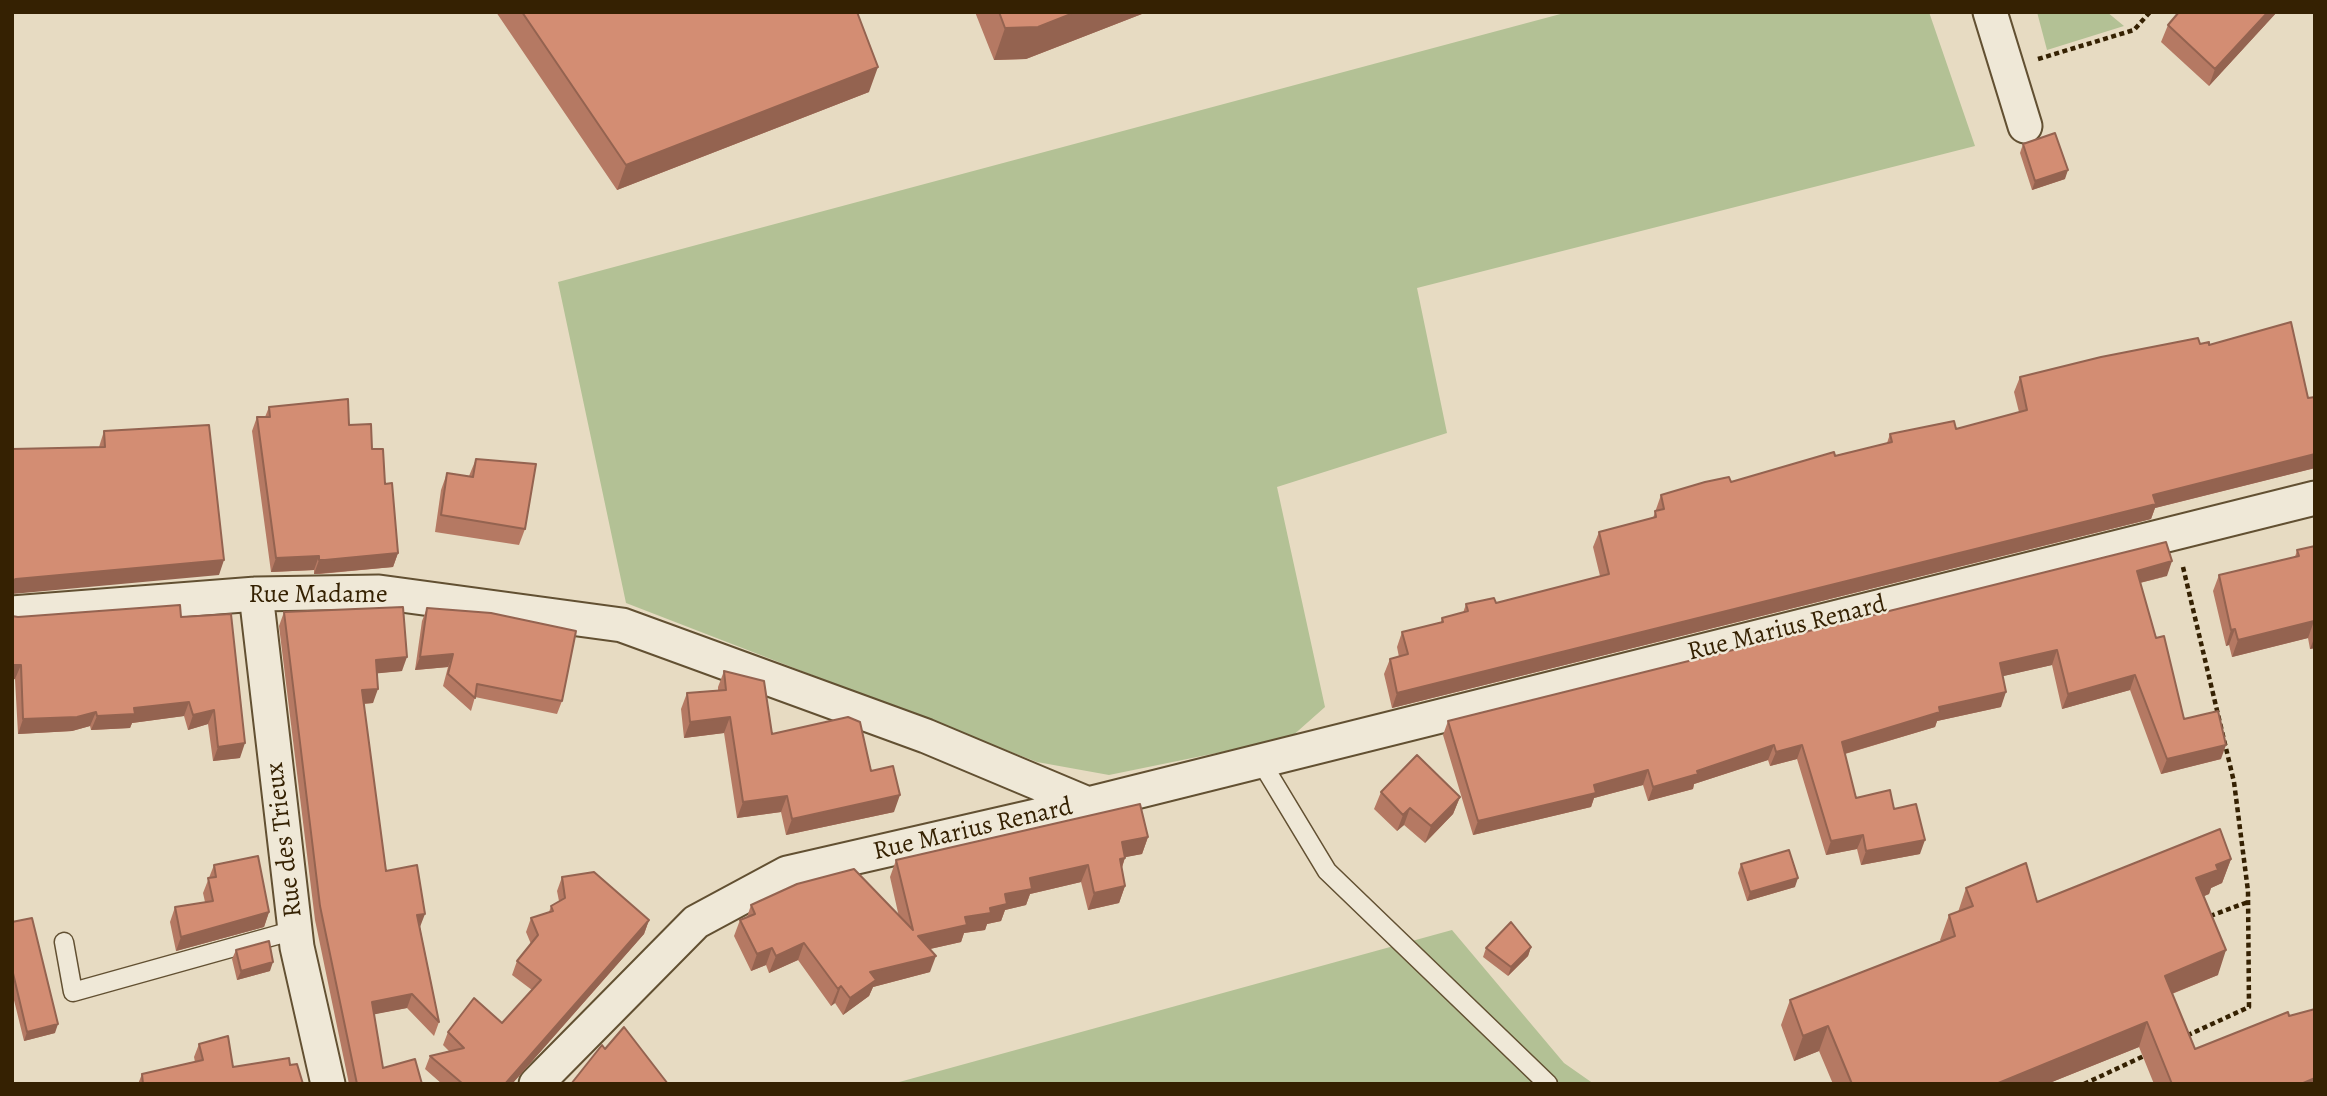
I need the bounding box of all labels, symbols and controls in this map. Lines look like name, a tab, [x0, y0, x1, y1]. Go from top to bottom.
street label: Rue Madame	[248, 580, 388, 612]
street label: Rue Marius Renard	[1684, 589, 1890, 669]
street label: Rue des Trieux	[260, 761, 310, 919]
street label: Rue Marius Renard	[870, 792, 1076, 868]

